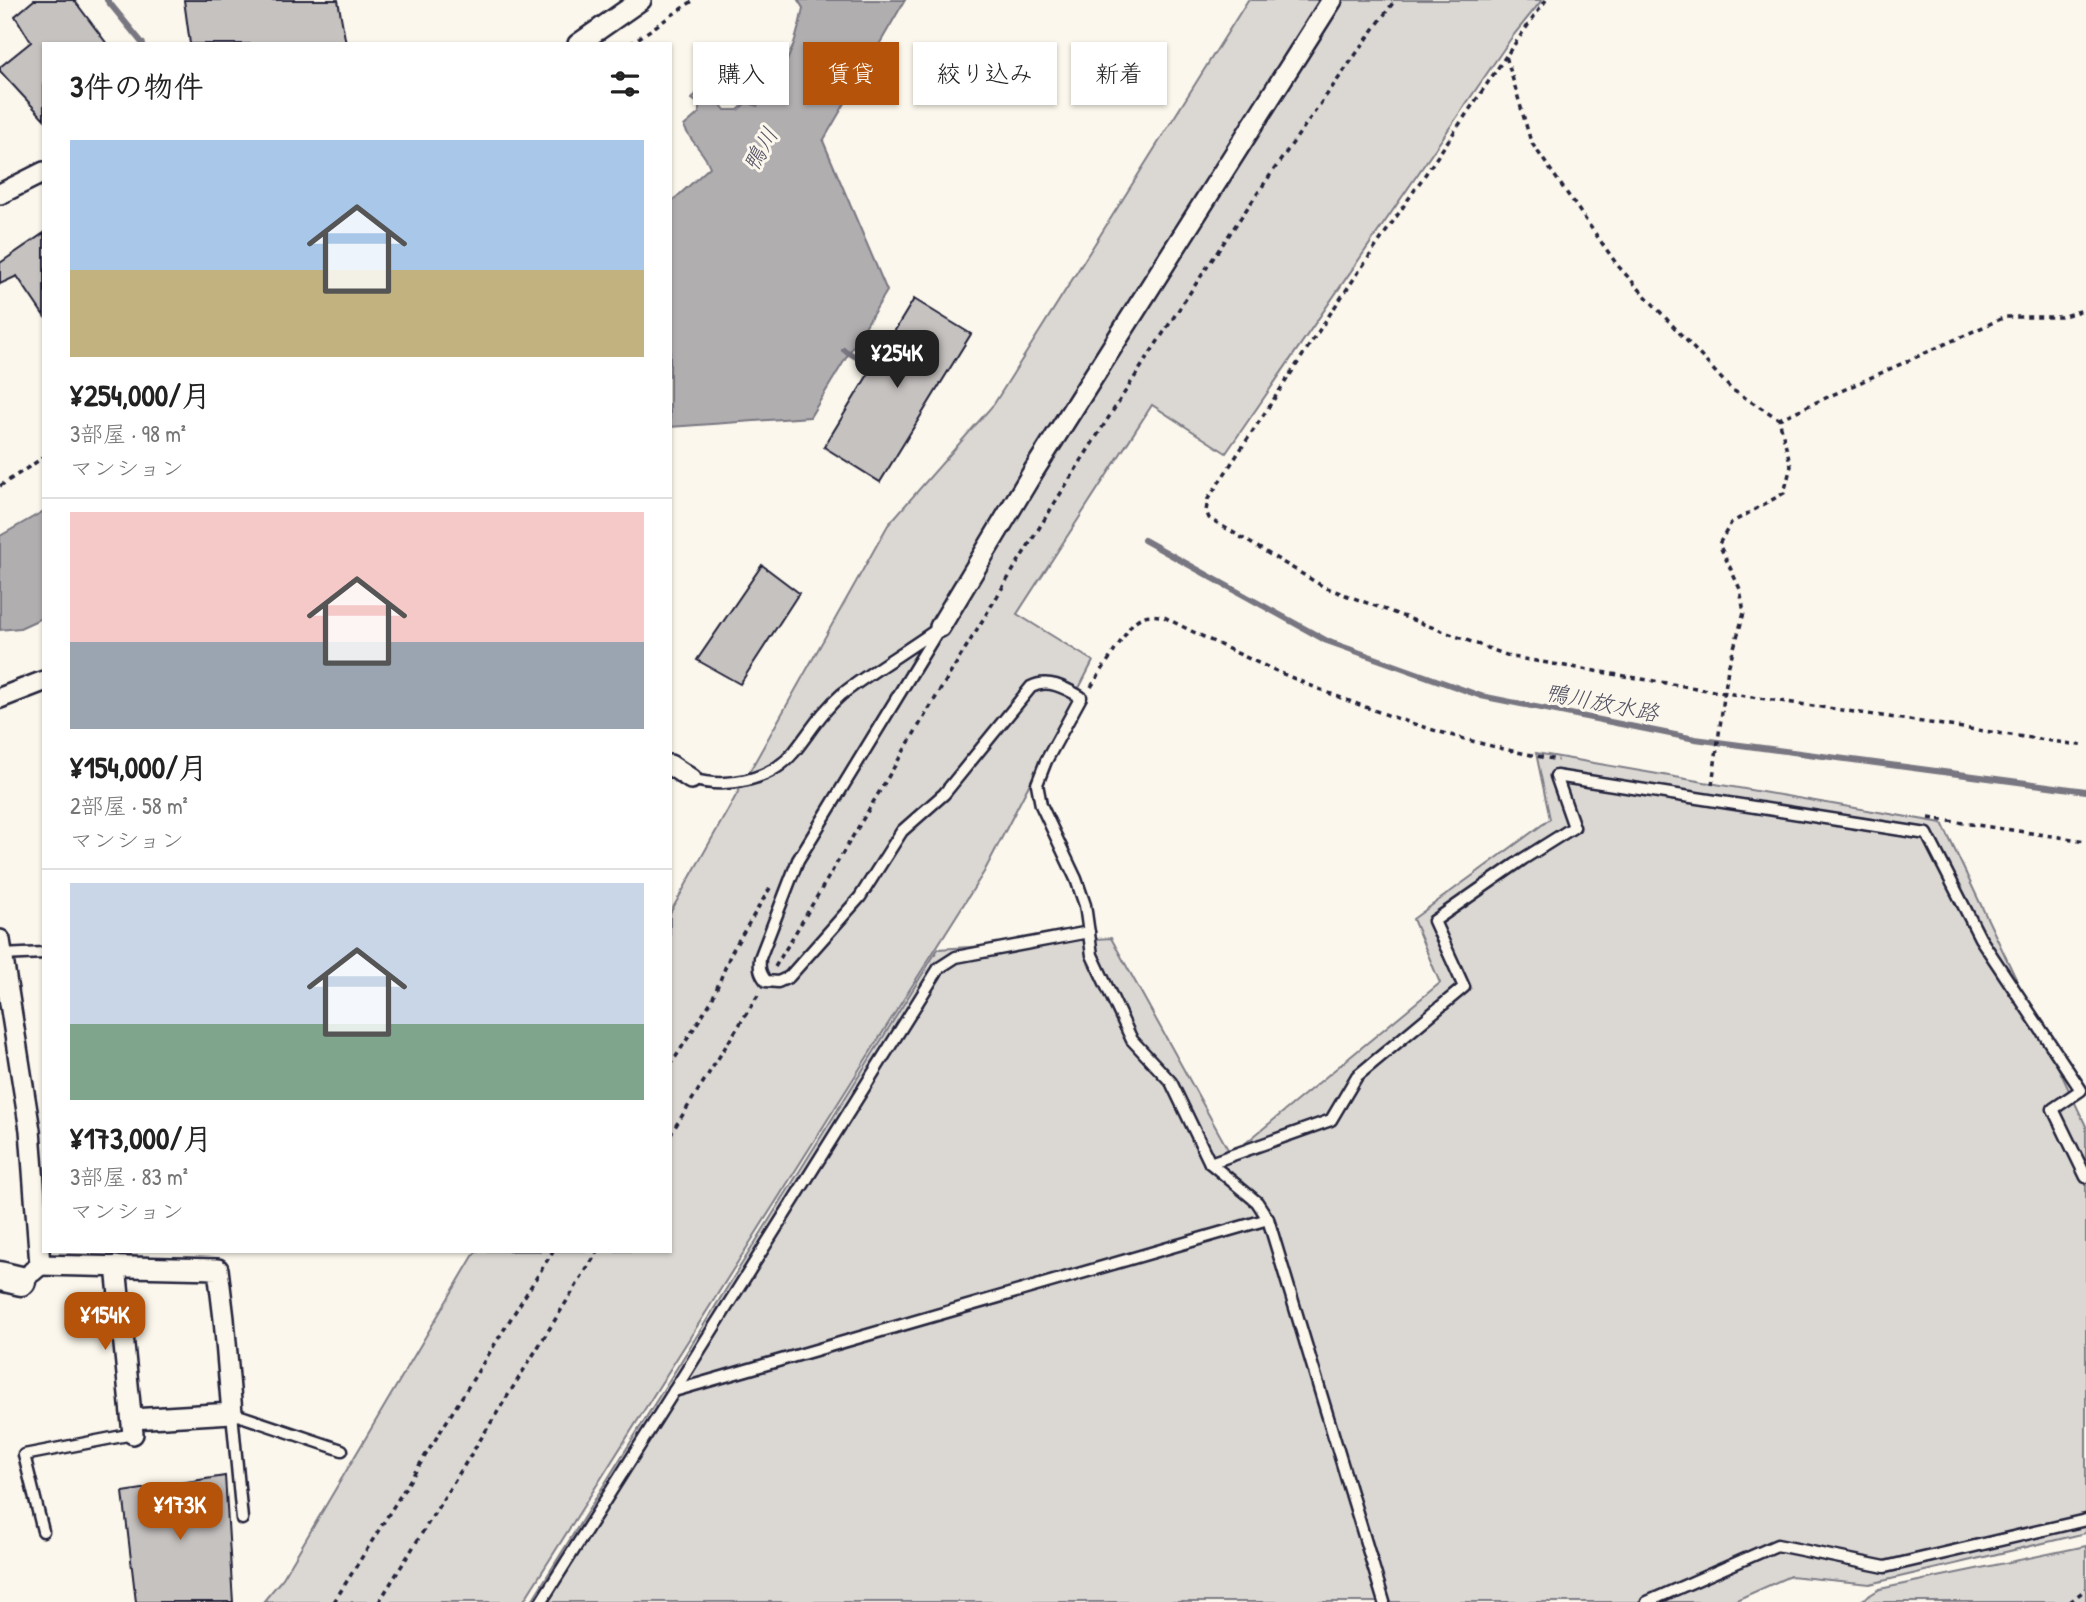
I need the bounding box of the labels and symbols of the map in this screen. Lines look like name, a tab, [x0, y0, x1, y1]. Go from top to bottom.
water label: 鴨川	[735, 121, 785, 177]
pin: ¥254K	[848, 330, 946, 390]
water label: 鴨川放水路	[1543, 676, 1663, 729]
pin: ¥154K	[56, 1292, 154, 1352]
pin: ¥173K	[131, 1482, 229, 1542]

